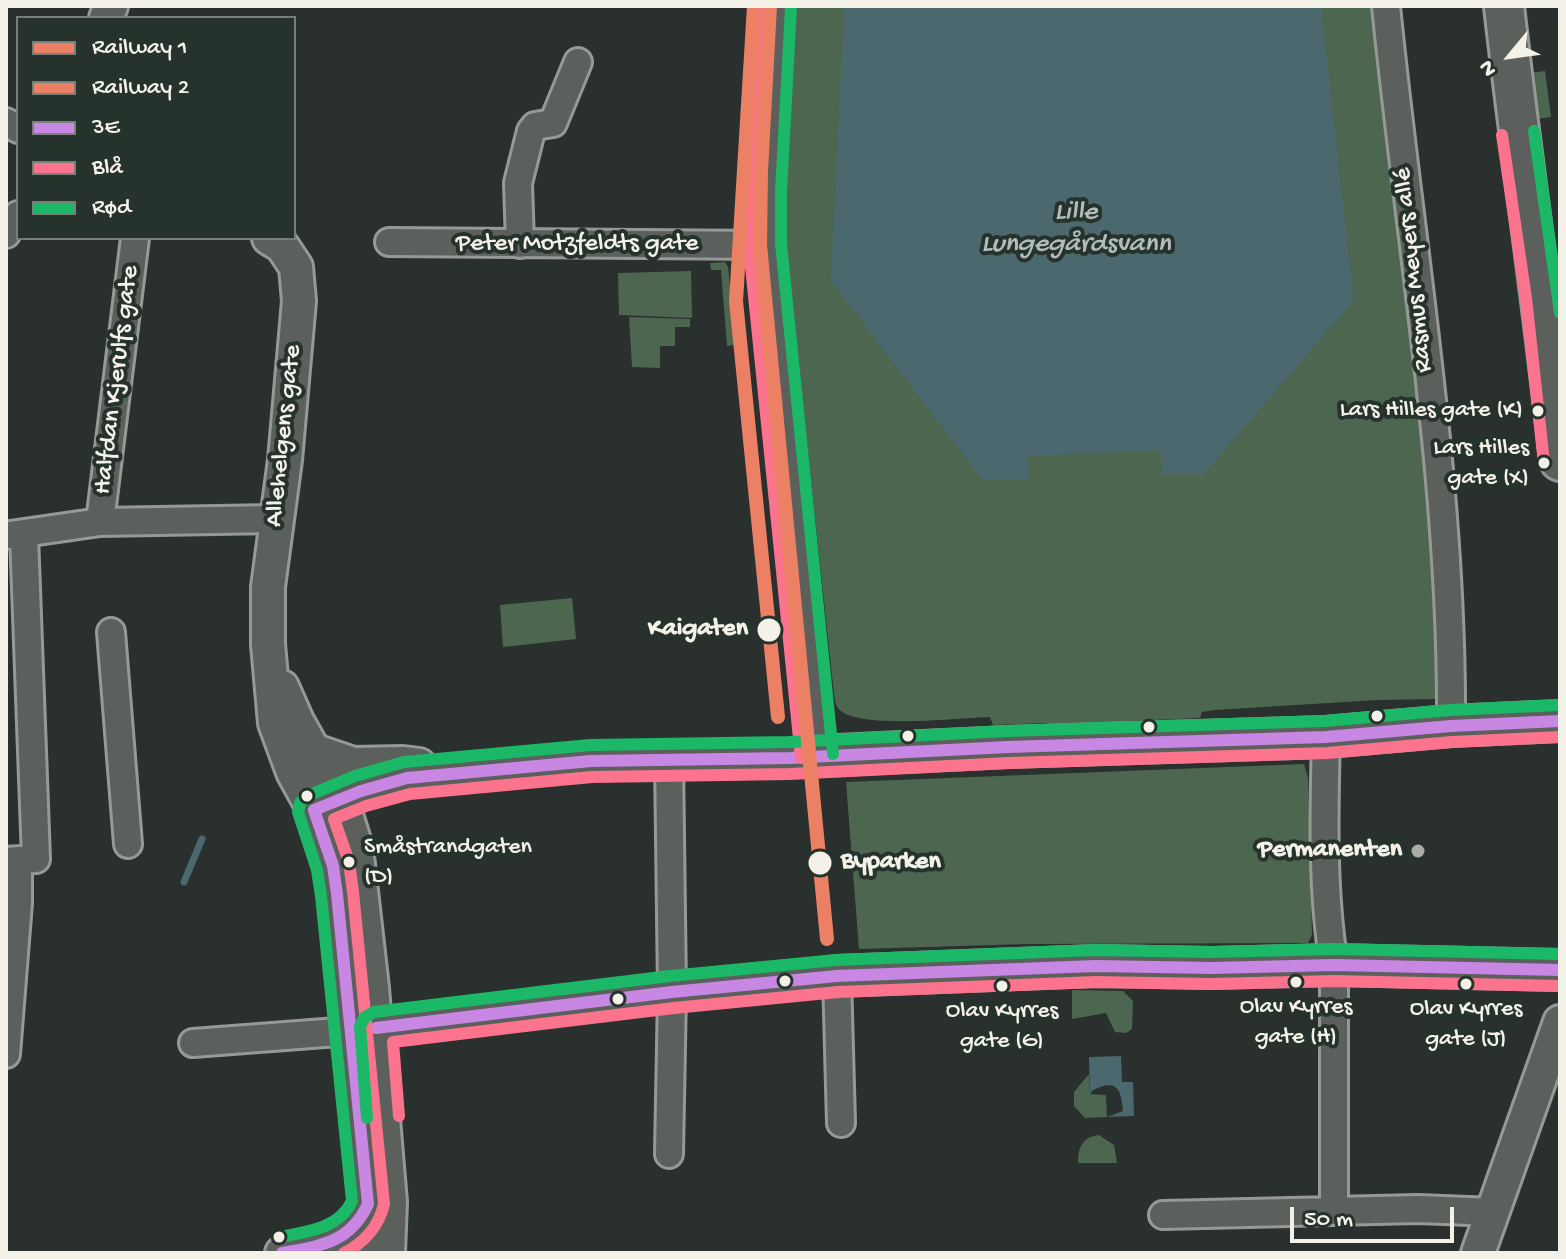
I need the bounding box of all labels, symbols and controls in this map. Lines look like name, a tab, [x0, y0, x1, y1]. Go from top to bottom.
legend	[16, 16, 296, 240]
north arrow	[1470, 16, 1550, 96]
text: Railway 1	[92, 34, 188, 63]
text: N	[1474, 55, 1504, 80]
text: Railway 2	[92, 74, 190, 103]
text: 3E	[92, 114, 119, 143]
text: Blå	[92, 154, 123, 183]
street label: Rasmus Meyers allé	[1389, 166, 1441, 374]
text: Rød	[92, 194, 131, 223]
water label: Lille Lungegårdsvann	[981, 197, 1171, 263]
street label: Peter Motzfeldts gate	[456, 229, 698, 261]
street label: Halfdan Kjerulfs gate	[88, 264, 148, 496]
street label: Allehelgens gate	[260, 343, 310, 529]
place label: Lars Hilles gate (K)	[1340, 397, 1523, 425]
marker: Lars Hilles gate (K)	[1530, 403, 1546, 419]
place label: Lars Hilles gate (X)	[1433, 435, 1529, 491]
marker: Lars Hilles gate (X)	[1536, 455, 1552, 471]
place label: Kaigaten	[648, 614, 748, 646]
marker: Kaigaten	[755, 616, 783, 644]
unlabelled marker	[1369, 708, 1385, 724]
unlabelled marker	[1141, 719, 1157, 735]
unlabelled marker	[900, 728, 916, 744]
unlabelled marker	[299, 788, 315, 804]
place label: Småstrandgaten (D)	[364, 834, 532, 890]
place label: Permanenten	[1258, 835, 1402, 867]
marker: Permanenten	[1409, 842, 1427, 860]
place label: Byparken	[841, 847, 941, 879]
marker: Byparken	[806, 849, 834, 877]
marker: Småstrandgaten (D)	[341, 854, 357, 870]
unlabelled marker	[777, 973, 793, 989]
marker: Olav Kyrres gate (H)	[1288, 974, 1304, 990]
marker: Olav Kyrres gate (J)	[1458, 976, 1474, 992]
marker: Olav Kyrres gate (G)	[994, 978, 1010, 994]
unlabelled marker	[610, 991, 626, 1007]
place label: Olav Kyrres gate (H)	[1240, 994, 1352, 1050]
place label: Olav Kyrres gate (J)	[1410, 996, 1522, 1052]
place label: Olav Kyrres gate (G)	[946, 998, 1058, 1054]
scale bar	[1294, 1191, 1458, 1241]
text: 50 m	[1304, 1206, 1353, 1235]
unlabelled marker	[271, 1229, 287, 1245]

